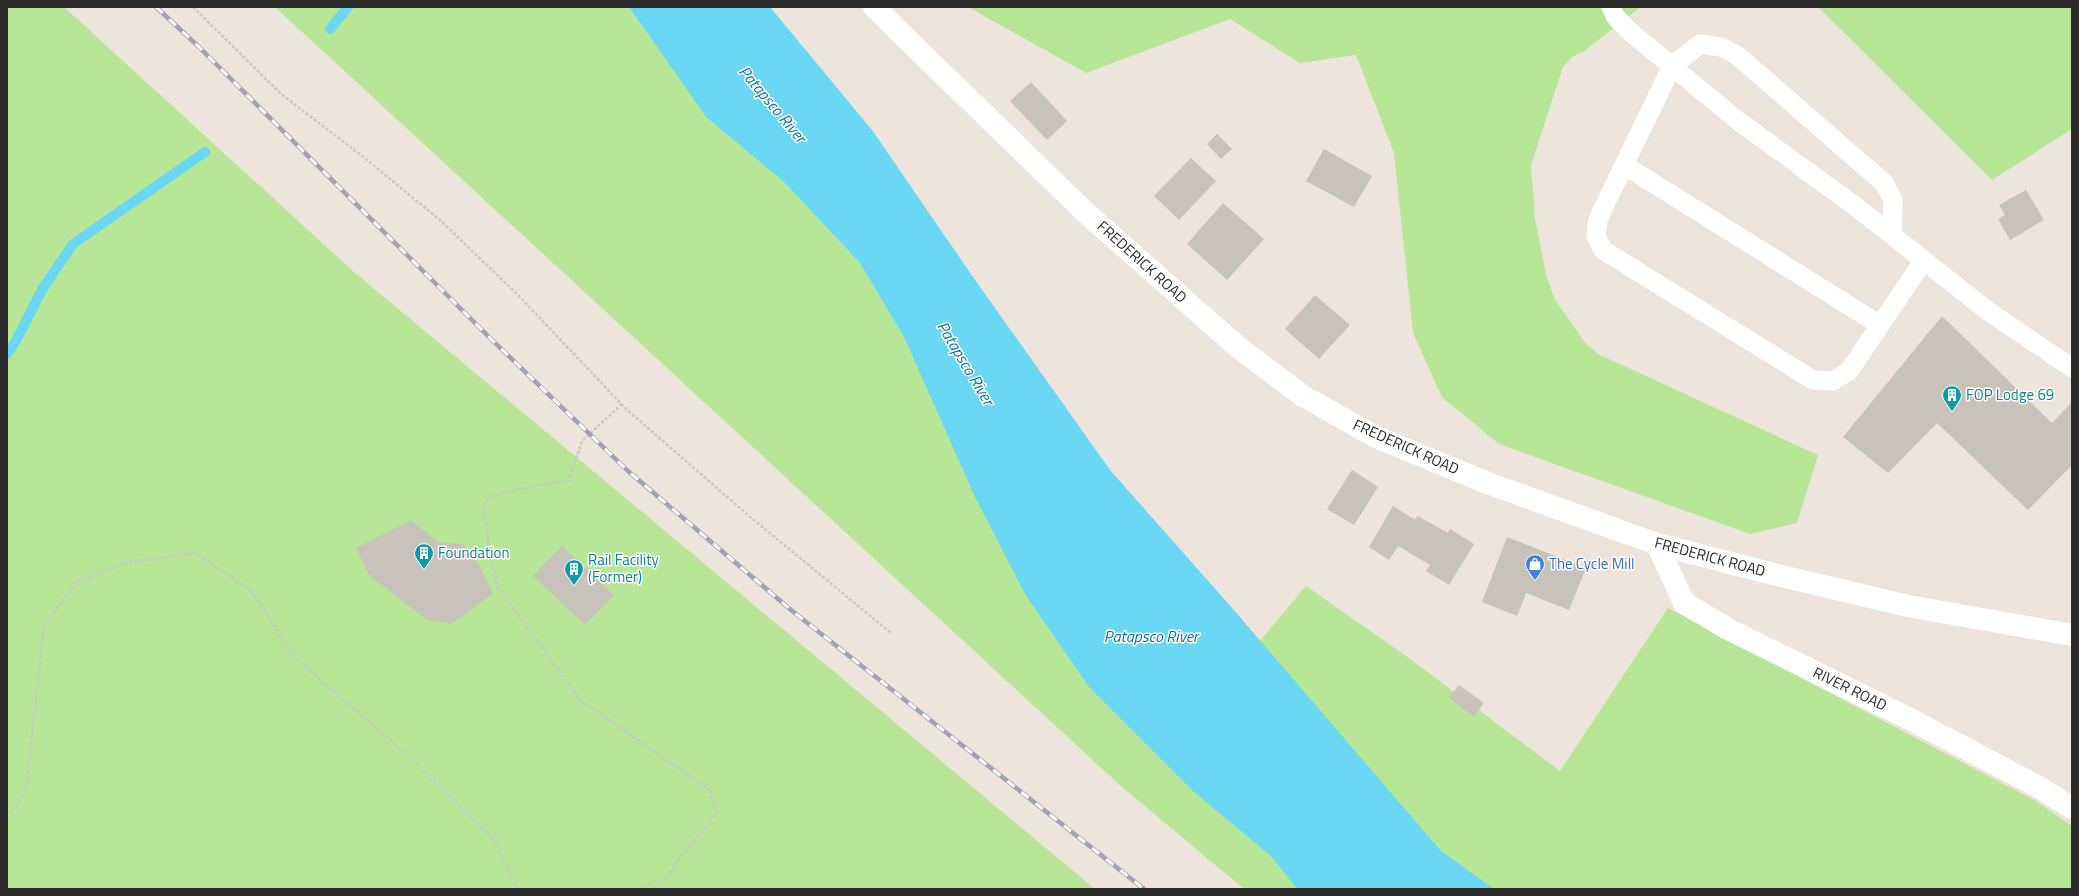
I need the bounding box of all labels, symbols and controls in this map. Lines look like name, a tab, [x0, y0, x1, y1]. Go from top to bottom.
water label: Patapsco River	[734, 60, 814, 149]
street label: FREDERICK ROAD	[1092, 215, 1192, 308]
water label: Patapsco River	[931, 316, 1002, 411]
place label: FOP Lodge 69	[1966, 383, 2054, 406]
building icon: FOP Lodge 69	[1941, 384, 1963, 412]
street label: FREDERICK ROAD	[1349, 413, 1463, 480]
street label: FREDERICK ROAD	[1652, 531, 1768, 582]
place label: Foundation	[438, 541, 510, 564]
building icon: Foundation	[413, 542, 435, 570]
place label: Rail Facility (Former)	[588, 548, 659, 588]
place label: The Cycle Mill	[1549, 552, 1635, 575]
shop icon: The Cycle Mill	[1524, 553, 1546, 581]
building icon: Rail Facility (Former)	[563, 558, 585, 586]
water label: Patapsco River	[1104, 624, 1200, 648]
street label: RIVER ROAD	[1809, 661, 1891, 716]

